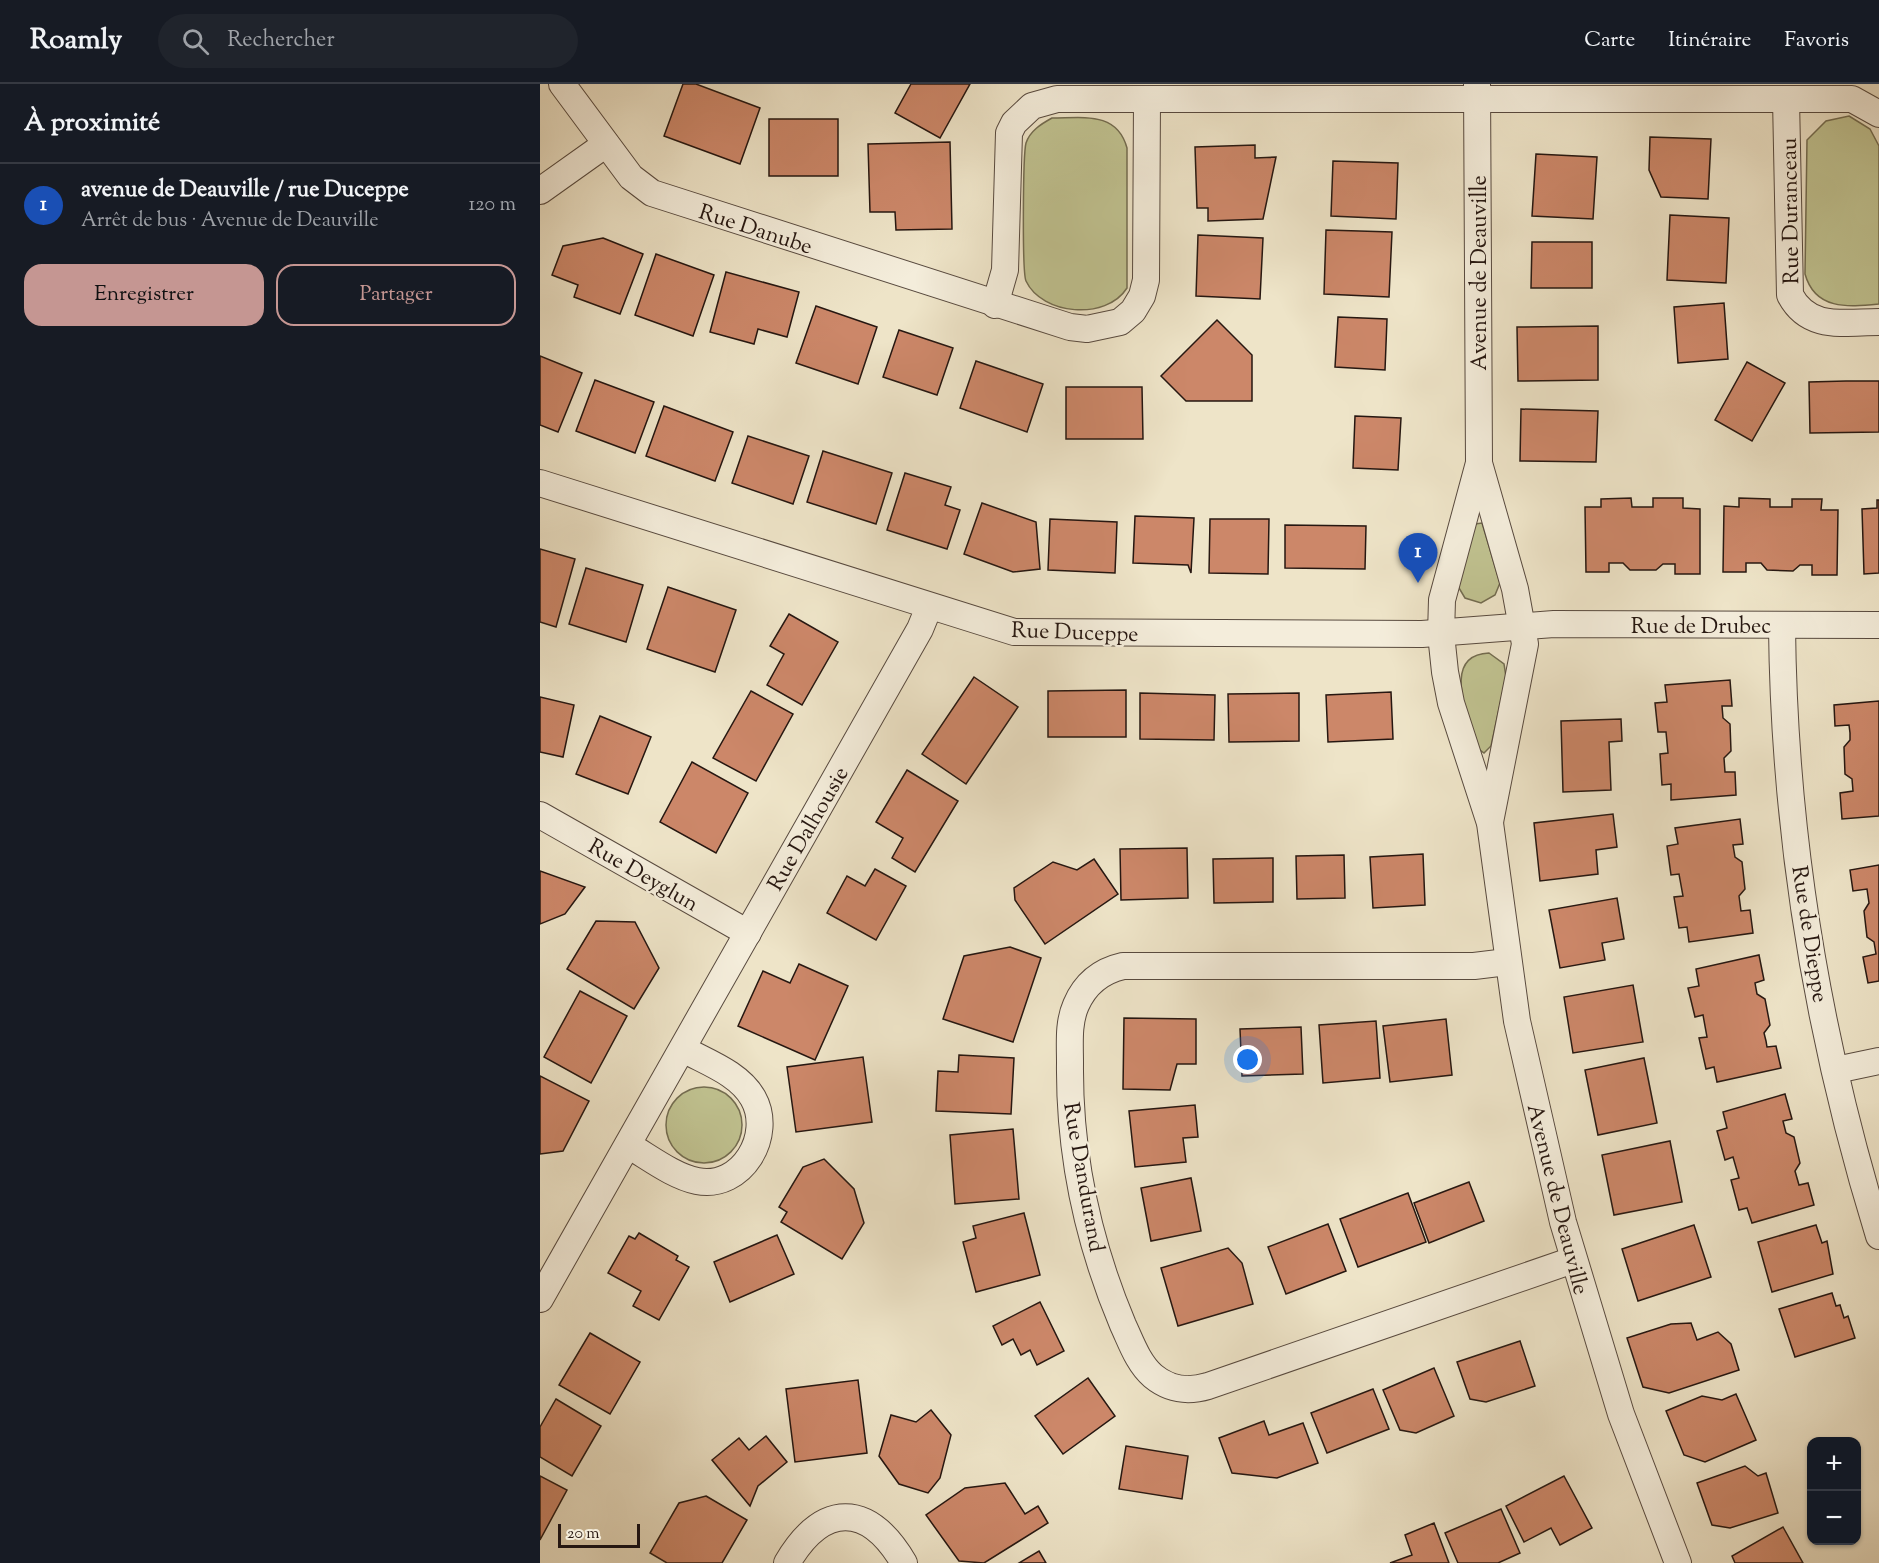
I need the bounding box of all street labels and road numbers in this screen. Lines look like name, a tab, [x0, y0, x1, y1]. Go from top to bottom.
street label: Rue Duranceau	[1775, 137, 1809, 285]
street label: Avenue de Deauville	[1465, 175, 1497, 371]
street label: Rue Danube	[694, 197, 816, 264]
street label: Rue de Drubec	[1631, 612, 1771, 644]
street label: Rue Duceppe	[1011, 616, 1139, 652]
street label: Rue Dalhousie	[761, 761, 858, 898]
street label: Rue Deyglun	[581, 832, 704, 921]
street label: Rue de Dieppe	[1781, 864, 1835, 1005]
street label: Rue Dandurand	[1053, 1100, 1111, 1255]
street label: Avenue de Deauville	[1517, 1101, 1595, 1298]

